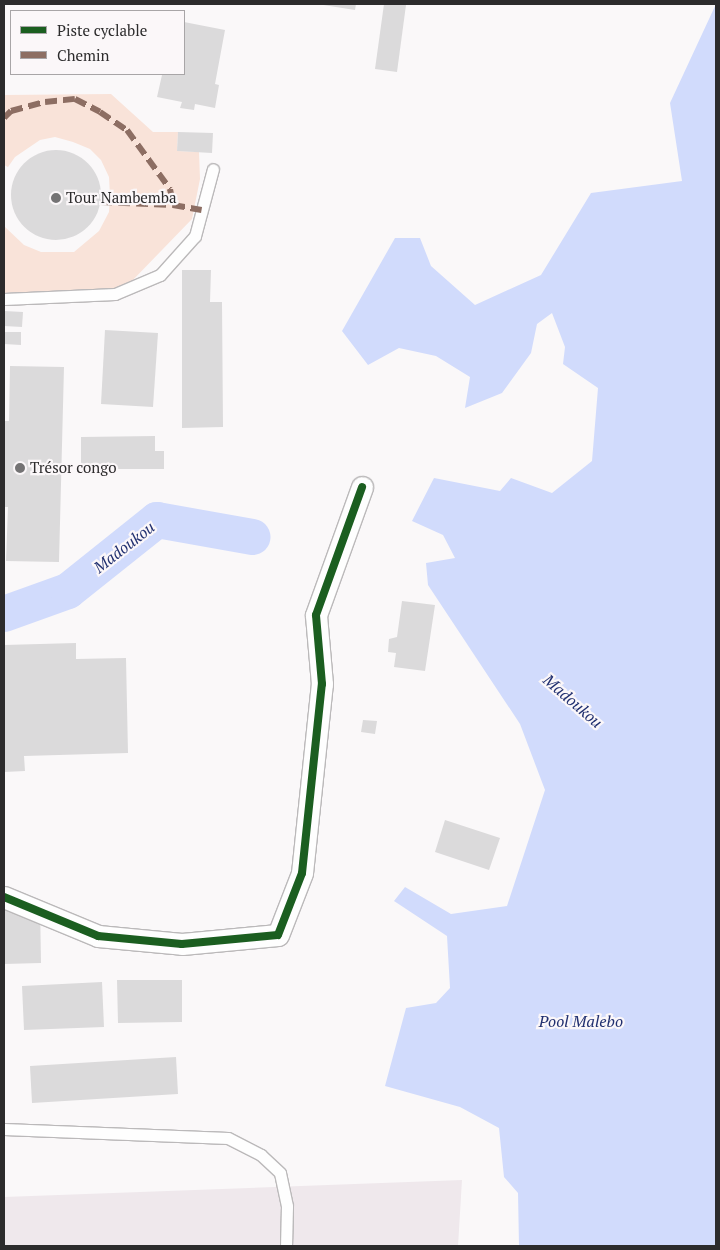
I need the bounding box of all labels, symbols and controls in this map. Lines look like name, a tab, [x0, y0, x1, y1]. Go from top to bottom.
legend	[10, 10, 185, 75]
text: Piste cyclable	[57, 20, 147, 40]
text: Chemin	[57, 45, 109, 65]
place label: Tour Nambemba	[66, 189, 177, 207]
marker: Tour Nambemba	[50, 192, 62, 204]
place label: Trésor congo	[30, 459, 116, 477]
marker: Trésor congo	[14, 462, 26, 474]
water label: Madoukou	[90, 517, 158, 577]
water label: Madoukou	[540, 670, 606, 732]
water label: Pool Malebo	[539, 1011, 623, 1031]

